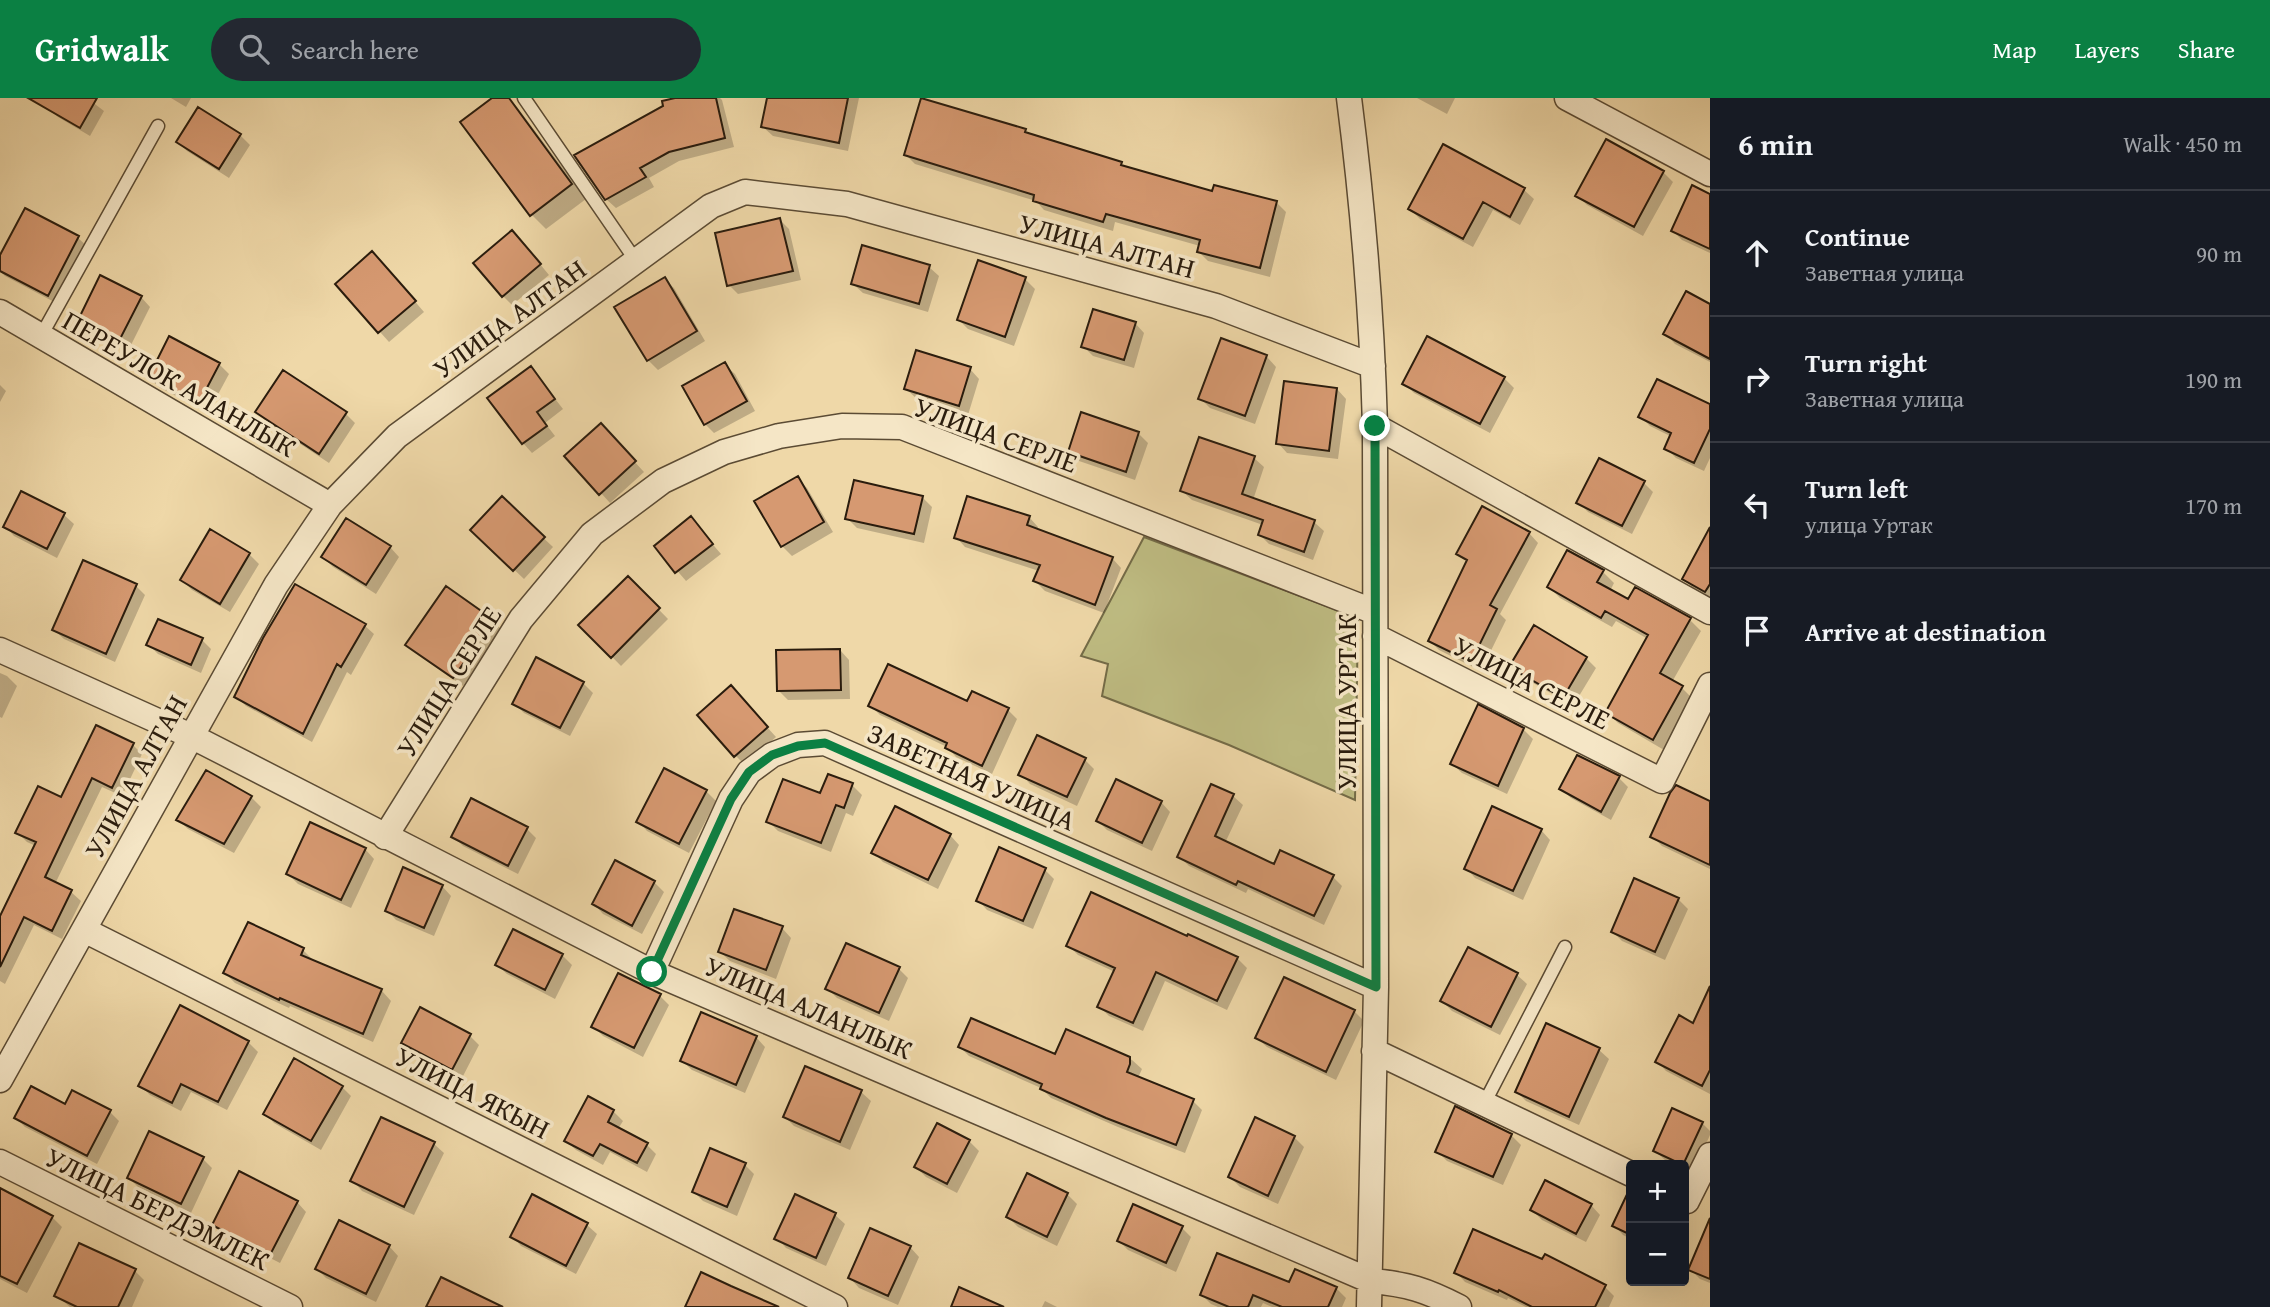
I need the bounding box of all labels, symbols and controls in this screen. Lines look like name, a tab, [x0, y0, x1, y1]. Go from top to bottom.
search box	[211, 18, 701, 81]
text: Gridwalk	[35, 25, 169, 73]
icon: search	[235, 30, 273, 68]
text: Search here	[291, 30, 419, 69]
text: Map	[1993, 32, 2036, 67]
text: Layers	[2074, 32, 2140, 67]
text: Share	[2178, 32, 2235, 67]
text: 6 min	[1738, 122, 1813, 166]
text: Walk · 450 m	[2123, 127, 2242, 160]
street label: УЛИЦА АЛТАН	[1014, 202, 1200, 288]
text: Continue	[1805, 217, 1910, 256]
icon: ahead	[1738, 234, 1776, 272]
text: 90 m	[2196, 237, 2242, 270]
street label: УЛИЦА АЛТАН	[424, 248, 594, 388]
text: Заветная улица	[1805, 256, 1964, 289]
street label: ПЕРЕУЛОК АЛАНЛЫК	[56, 299, 304, 467]
text: Turn right	[1805, 343, 1927, 382]
icon: right	[1738, 360, 1776, 398]
text: 190 m	[2185, 363, 2242, 396]
text: Заветная улица	[1805, 382, 1964, 415]
street label: УЛИЦА СЕРЛЕ	[909, 385, 1083, 483]
route end	[1359, 410, 1390, 441]
text: Turn left	[1805, 469, 1908, 508]
icon: left	[1738, 486, 1776, 524]
text: 170 m	[2185, 489, 2242, 522]
text: улица Уртак	[1805, 508, 1933, 541]
street label: УЛИЦА СЕРЛЕ	[385, 598, 511, 764]
icon: arrive	[1738, 612, 1776, 650]
text: Arrive at destination	[1805, 612, 2046, 651]
street label: УЛИЦА УРТАК	[1325, 614, 1366, 790]
street label: УЛИЦА СЕРЛЕ	[1446, 625, 1618, 739]
street label: УЛИЦА АЛТАН	[73, 687, 197, 865]
street label: ЗАВЕТНАЯ УЛИЦА	[861, 712, 1083, 840]
street label: УЛИЦА АЛАНЛЫК	[699, 945, 919, 1069]
route start	[636, 956, 667, 987]
street label: УЛИЦА ЯКЫН	[389, 1035, 557, 1149]
street label: УЛИЦА БЕРДЭМЛЕК	[39, 1136, 277, 1280]
map controls	[1626, 1160, 1689, 1286]
button: +	[1626, 1160, 1689, 1223]
button: −	[1626, 1223, 1689, 1286]

